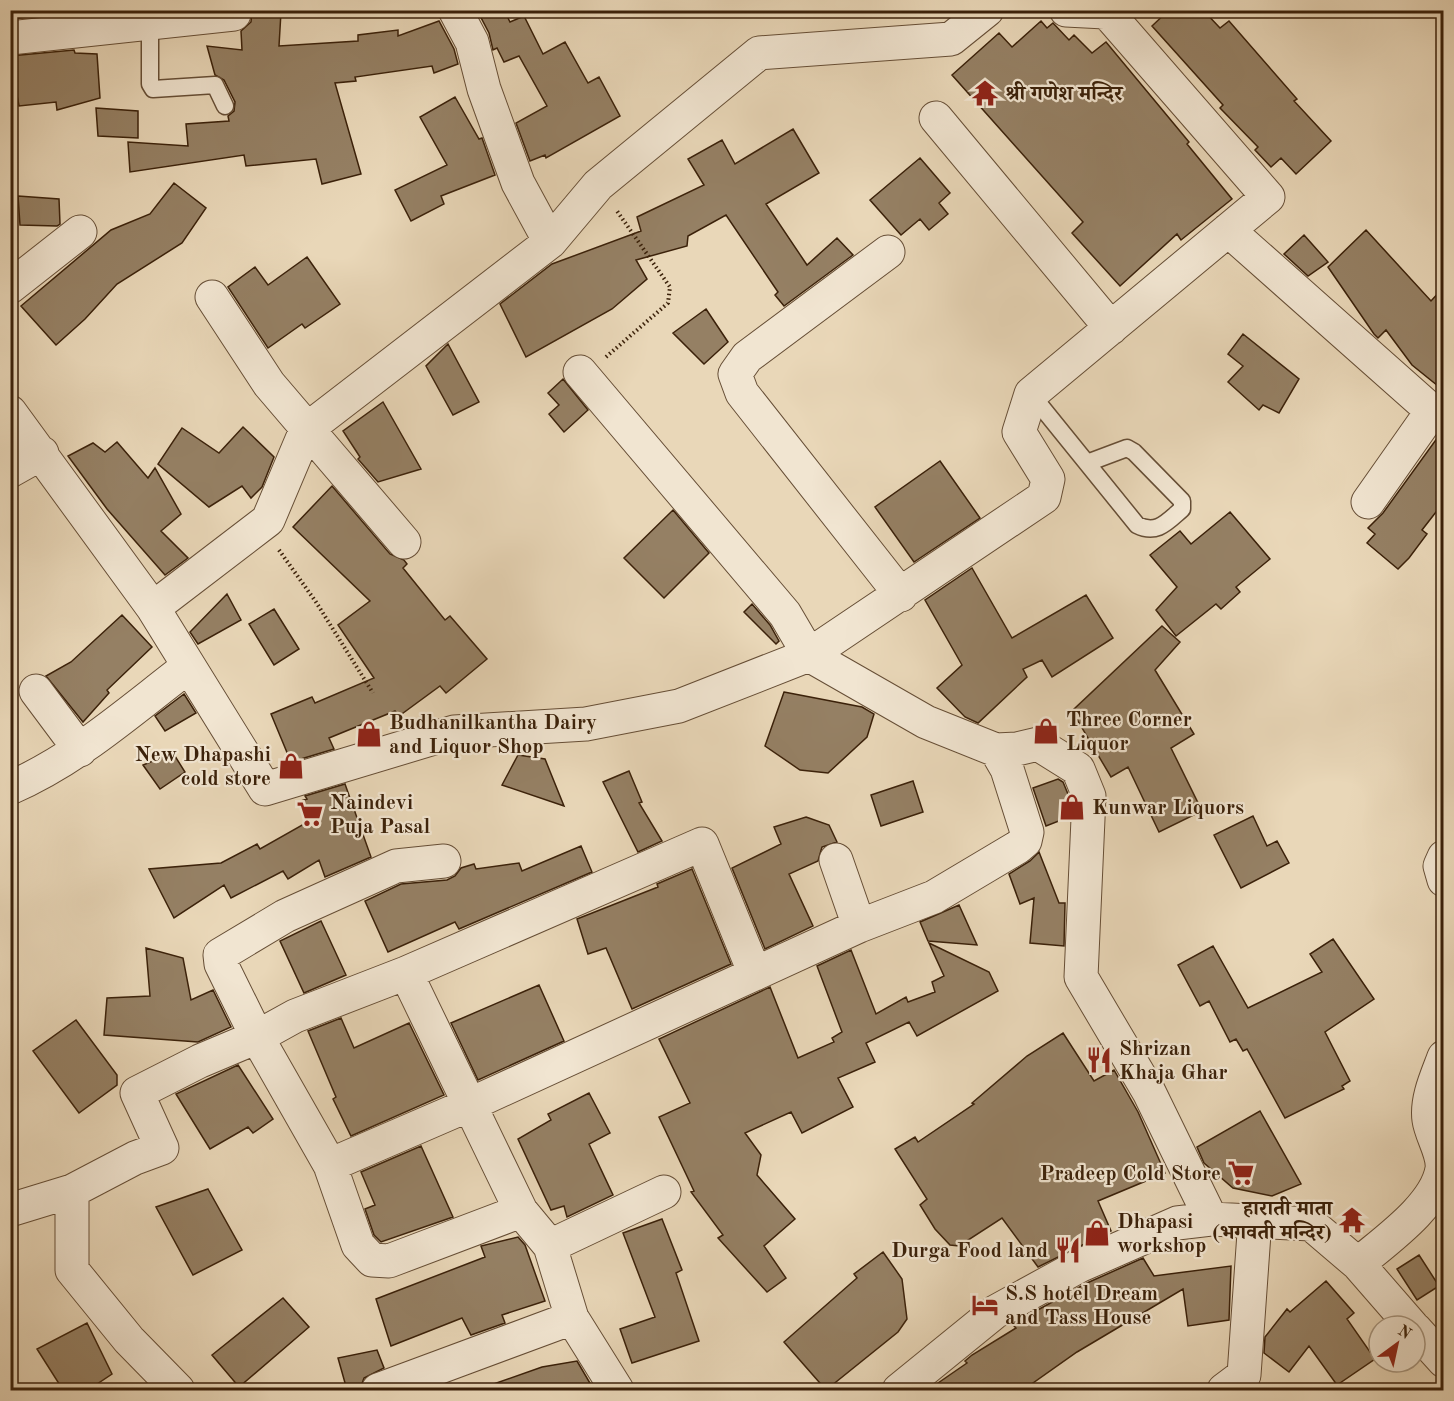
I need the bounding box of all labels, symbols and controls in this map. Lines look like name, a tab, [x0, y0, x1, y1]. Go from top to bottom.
temple icon: श्री गणेश मन्दिर	[970, 78, 1000, 108]
place label: श्री गणेश मन्दिर	[1005, 81, 1124, 105]
place label: Three Corner Liquor	[1066, 710, 1192, 755]
place label: Budhanilkantha Dairy and Liquor Shop	[389, 713, 597, 758]
shop icon: Three Corner Liquor	[1031, 716, 1061, 746]
shop icon: Budhanilkantha Dairy and Liquor Shop	[354, 719, 384, 749]
place label: New Dhapashi cold store	[135, 745, 271, 790]
shop icon: New Dhapashi cold store	[276, 751, 306, 781]
shop icon: Kunwar Liquors	[1057, 792, 1087, 822]
place label: Naindevi Puja Pasal	[330, 793, 430, 838]
place label: Kunwar Liquors	[1092, 798, 1244, 819]
supermarket icon: Naindevi Puja Pasal	[295, 799, 325, 829]
place label: Shrizan Khaja Ghar	[1119, 1039, 1228, 1084]
restaurant icon: Shrizan Khaja Ghar	[1084, 1045, 1114, 1075]
supermarket icon: Pradeep Cold Store	[1226, 1158, 1256, 1188]
place label: Pradeep Cold Store	[1040, 1164, 1221, 1185]
place label: हाराती माता (भगवती मन्दिर)	[1212, 1196, 1333, 1244]
temple icon: हाराती माता (भगवती मन्दिर)	[1337, 1205, 1367, 1235]
place label: Dhapasi workshop	[1117, 1212, 1206, 1257]
shop icon: Dhapasi workshop	[1082, 1218, 1112, 1248]
restaurant icon: Durga Food land	[1053, 1235, 1083, 1265]
place label: Durga Food land	[891, 1241, 1048, 1262]
place label: S.S hotel Dream and Tass House	[1005, 1284, 1158, 1329]
hotel icon: S.S hotel Dream and Tass House	[970, 1290, 1000, 1320]
north arrow	[1367, 1314, 1427, 1374]
text: N	[1395, 1323, 1414, 1344]

